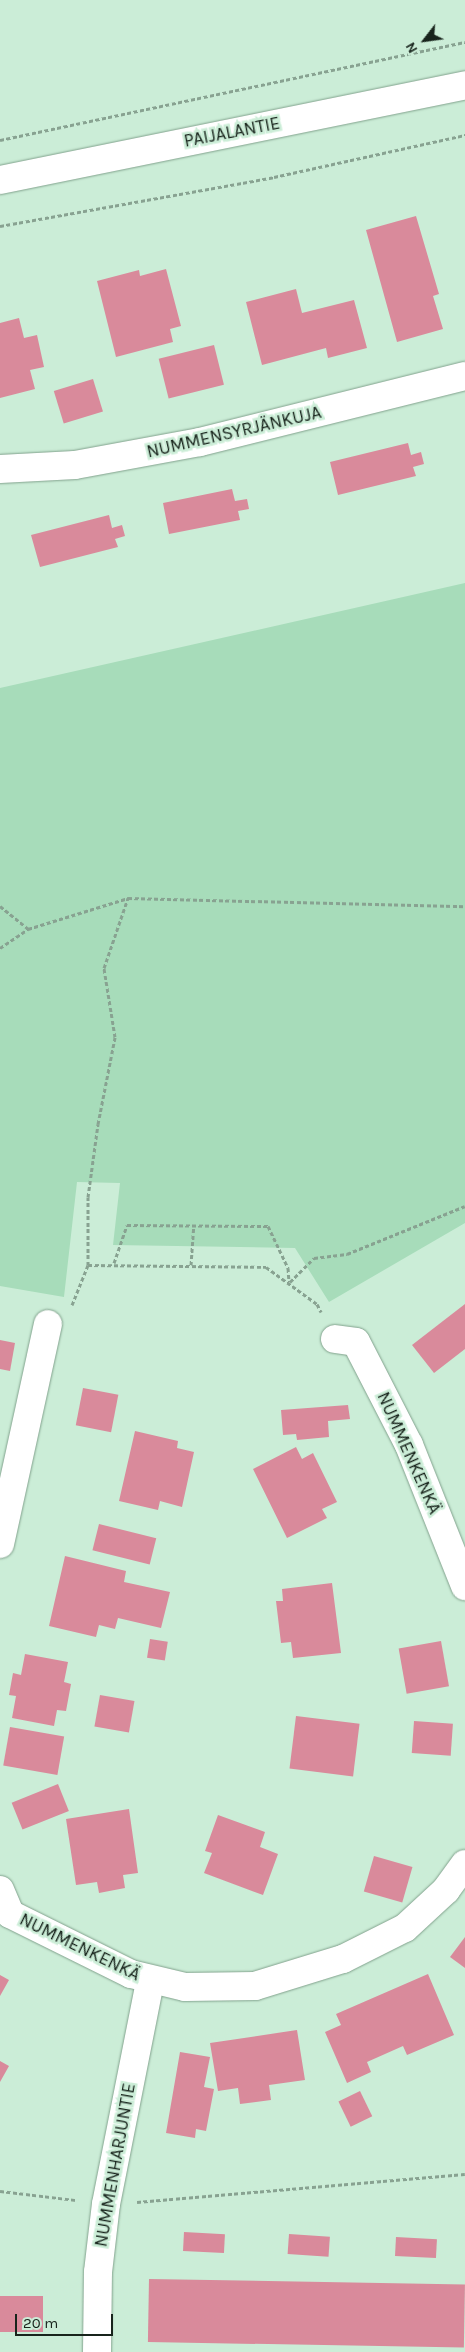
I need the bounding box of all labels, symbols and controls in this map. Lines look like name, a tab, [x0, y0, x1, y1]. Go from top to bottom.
north arrow	[400, 15, 450, 65]
text: N	[402, 39, 421, 56]
street label: PAIJALANTIE	[182, 112, 282, 152]
street label: NUMMENSYRJÄNKUJA	[145, 401, 323, 463]
street label: NUMMENKENKÄ	[372, 1388, 446, 1518]
street label: NUMMENKENKÄ	[16, 1908, 144, 1986]
street label: NUMMENHARJUNTIE	[90, 2081, 140, 2249]
scale bar	[18, 2304, 115, 2336]
text: 20 m	[23, 2314, 58, 2332]

